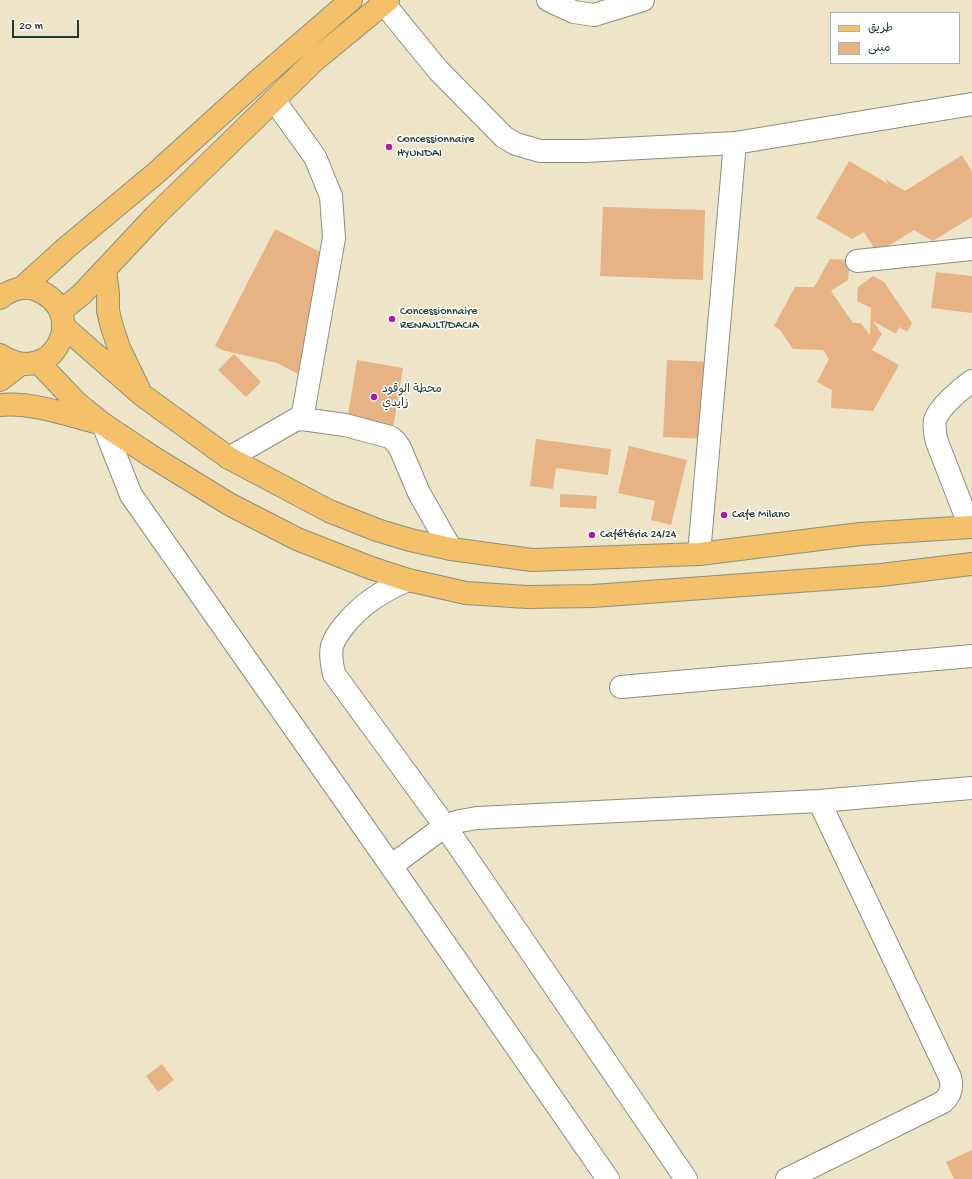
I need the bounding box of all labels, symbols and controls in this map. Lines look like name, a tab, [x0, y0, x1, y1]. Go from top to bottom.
scale bar	[14, 12, 81, 38]
legend	[830, 12, 960, 64]
text: 20 m	[19, 20, 43, 34]
text: طريق	[868, 22, 893, 36]
text: مبنى	[868, 42, 891, 56]
place label: Concessionnaire HYUNDAI	[397, 133, 474, 161]
marker: Concessionnaire HYUNDAI	[384, 142, 394, 152]
place label: Concessionnaire RENAULT/DACIA	[400, 305, 479, 333]
marker: Concessionnaire RENAULT/DACIA	[387, 314, 397, 324]
place label: محطة الوقود زايدي	[382, 383, 442, 411]
marker: محطة الوقود زايدي	[369, 392, 379, 402]
place label: Cafe Milano	[732, 508, 790, 522]
marker: Cafe Milano	[719, 510, 729, 520]
place label: Cafétéria 24/24	[600, 528, 676, 542]
marker: Cafétéria 24/24	[587, 530, 597, 540]

